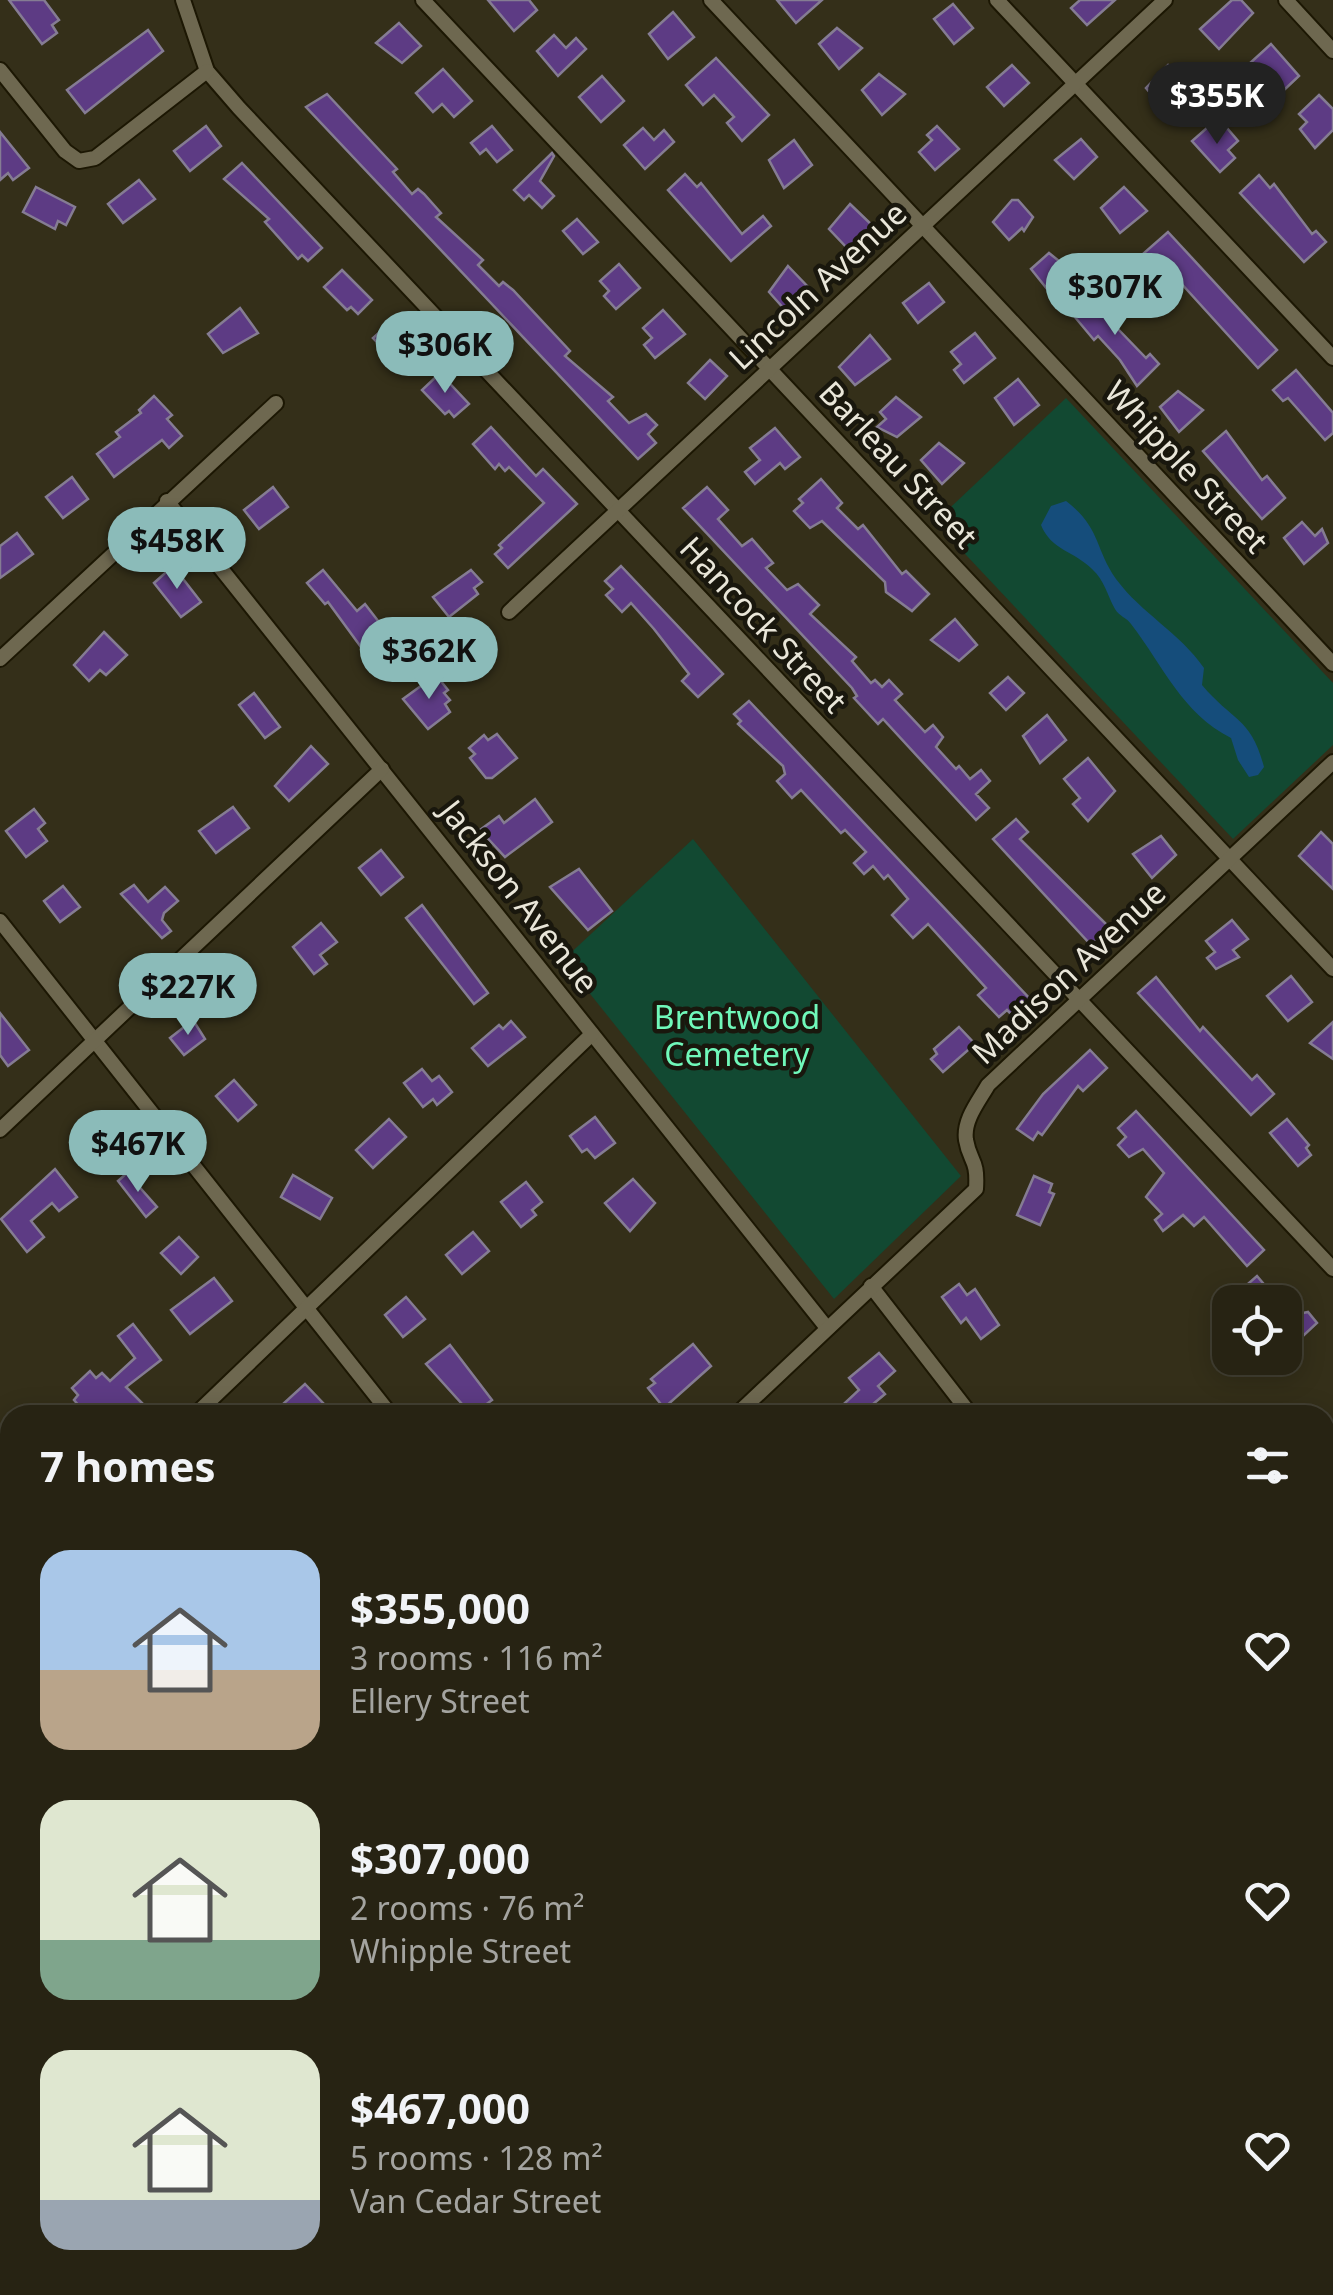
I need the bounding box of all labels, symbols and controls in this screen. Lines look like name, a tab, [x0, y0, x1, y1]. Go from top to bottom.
pin: $355K	[1147, 62, 1287, 147]
text: $355K	[1170, 73, 1264, 116]
street label: Lincoln Avenue	[719, 191, 915, 378]
pin: $307K	[1045, 253, 1185, 338]
text: $307K	[1068, 264, 1162, 307]
pin: $306K	[375, 311, 515, 396]
text: $306K	[398, 322, 492, 365]
street label: Whipple Street	[1096, 370, 1278, 562]
street label: Barleau Street	[811, 371, 988, 557]
pin: $458K	[107, 507, 247, 592]
text: $458K	[130, 518, 224, 561]
street label: Hancock Street	[671, 527, 857, 721]
pin: $362K	[359, 617, 499, 702]
text: $362K	[382, 628, 476, 671]
street label: Jackson Avenue	[429, 788, 609, 1002]
street label: Madison Avenue	[962, 871, 1174, 1073]
pin: $227K	[118, 953, 258, 1038]
text: $227K	[141, 964, 235, 1007]
park label: Brentwood Cemetery	[654, 995, 820, 1075]
pin: $467K	[68, 1110, 208, 1195]
text: $467K	[91, 1121, 185, 1164]
map controls	[1212, 1285, 1302, 1375]
button: locate	[1212, 1285, 1302, 1375]
text: 7 homes	[40, 1437, 216, 1494]
icon: filters	[1240, 1438, 1295, 1493]
text: $355,000	[350, 1579, 530, 1636]
icon: home	[120, 1590, 240, 1710]
icon: heart	[1240, 1623, 1295, 1678]
text: 3 rooms · 116 m²	[350, 1636, 603, 1679]
text: Ellery Street	[350, 1679, 530, 1722]
text: $307,000	[350, 1829, 530, 1886]
icon: home	[120, 1840, 240, 1960]
icon: heart	[1240, 1873, 1295, 1928]
text: 2 rooms · 76 m²	[350, 1886, 584, 1929]
text: Whipple Street	[350, 1929, 571, 1972]
text: $467,000	[350, 2079, 530, 2136]
icon: home	[120, 2090, 240, 2210]
icon: heart	[1240, 2123, 1295, 2178]
text: 5 rooms · 128 m²	[350, 2136, 603, 2179]
text: Van Cedar Street	[350, 2179, 601, 2222]

